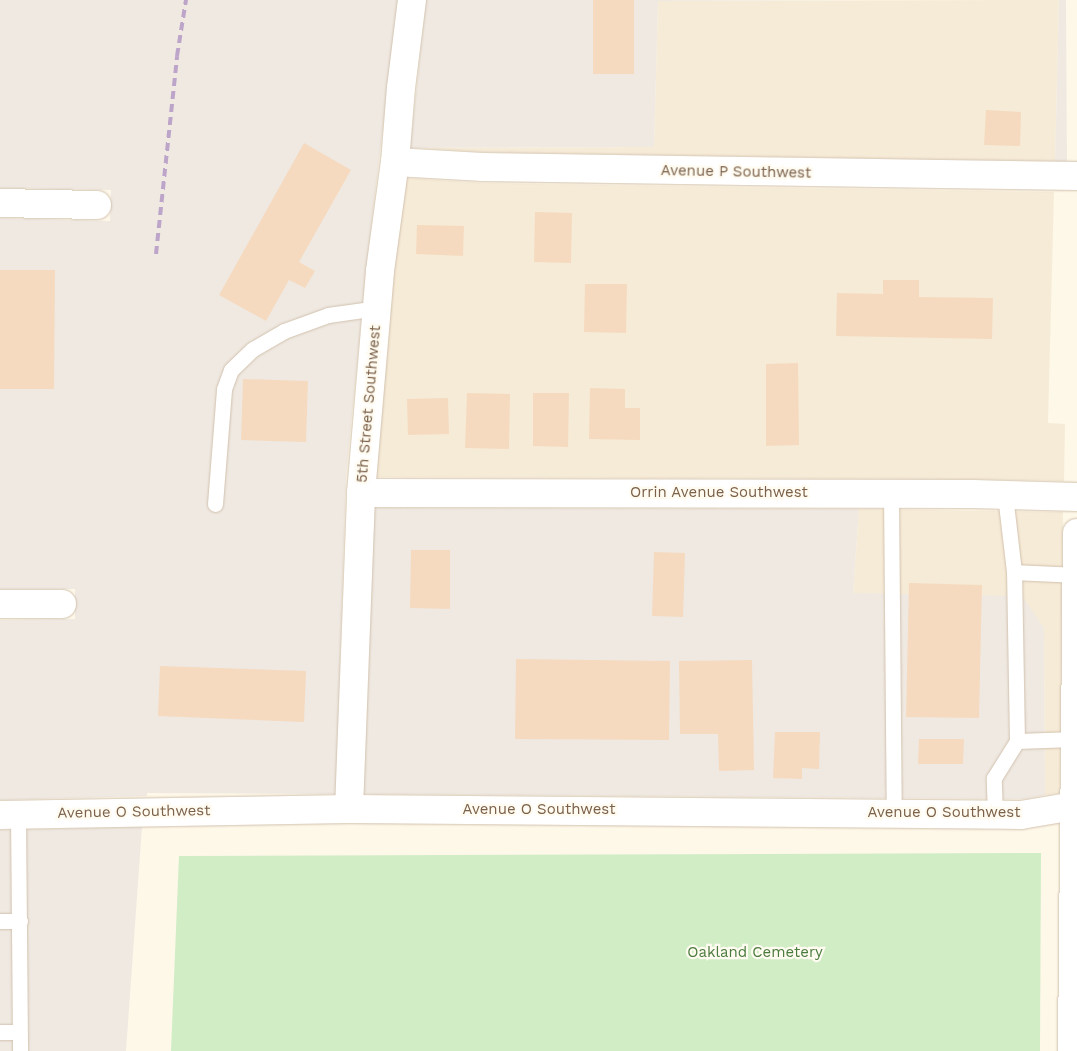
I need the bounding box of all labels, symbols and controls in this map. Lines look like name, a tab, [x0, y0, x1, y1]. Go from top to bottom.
street label: Avenue P Southwest	[660, 162, 812, 182]
street label: 5th Street Southwest	[353, 324, 385, 484]
street label: Orrin Avenue Southwest	[630, 484, 808, 502]
street label: Avenue O Southwest	[463, 801, 615, 819]
street label: Avenue O Southwest	[57, 802, 211, 822]
street label: Avenue O Southwest	[868, 804, 1020, 822]
park label: Oakland Cemetery	[687, 944, 823, 962]

